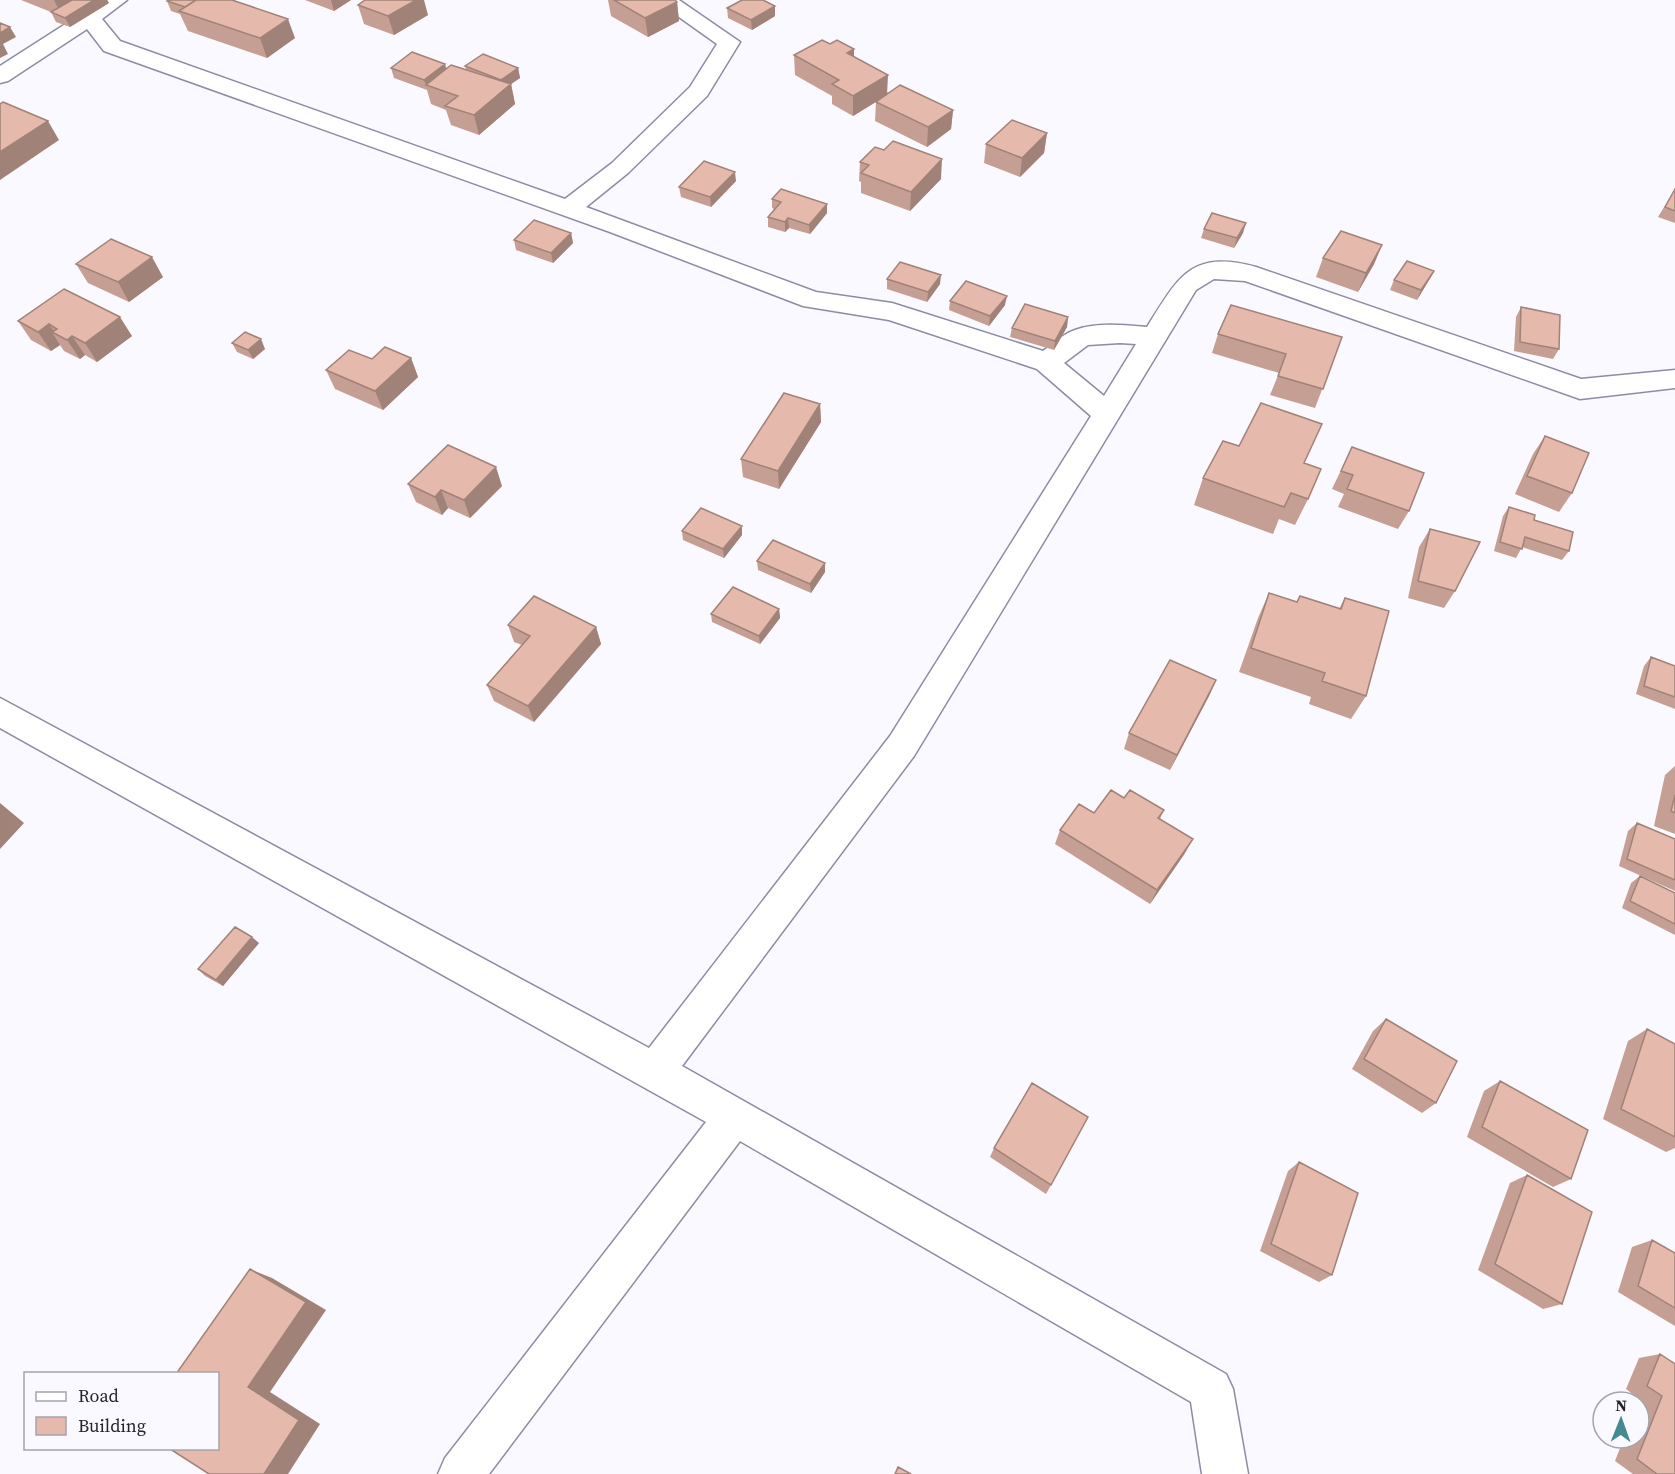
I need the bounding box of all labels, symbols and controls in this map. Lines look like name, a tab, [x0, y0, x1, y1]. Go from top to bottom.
legend	[24, 1372, 219, 1450]
text: Road	[78, 1383, 119, 1408]
north arrow	[1591, 1390, 1651, 1450]
text: N	[1615, 1394, 1628, 1416]
text: Building	[78, 1413, 146, 1438]

